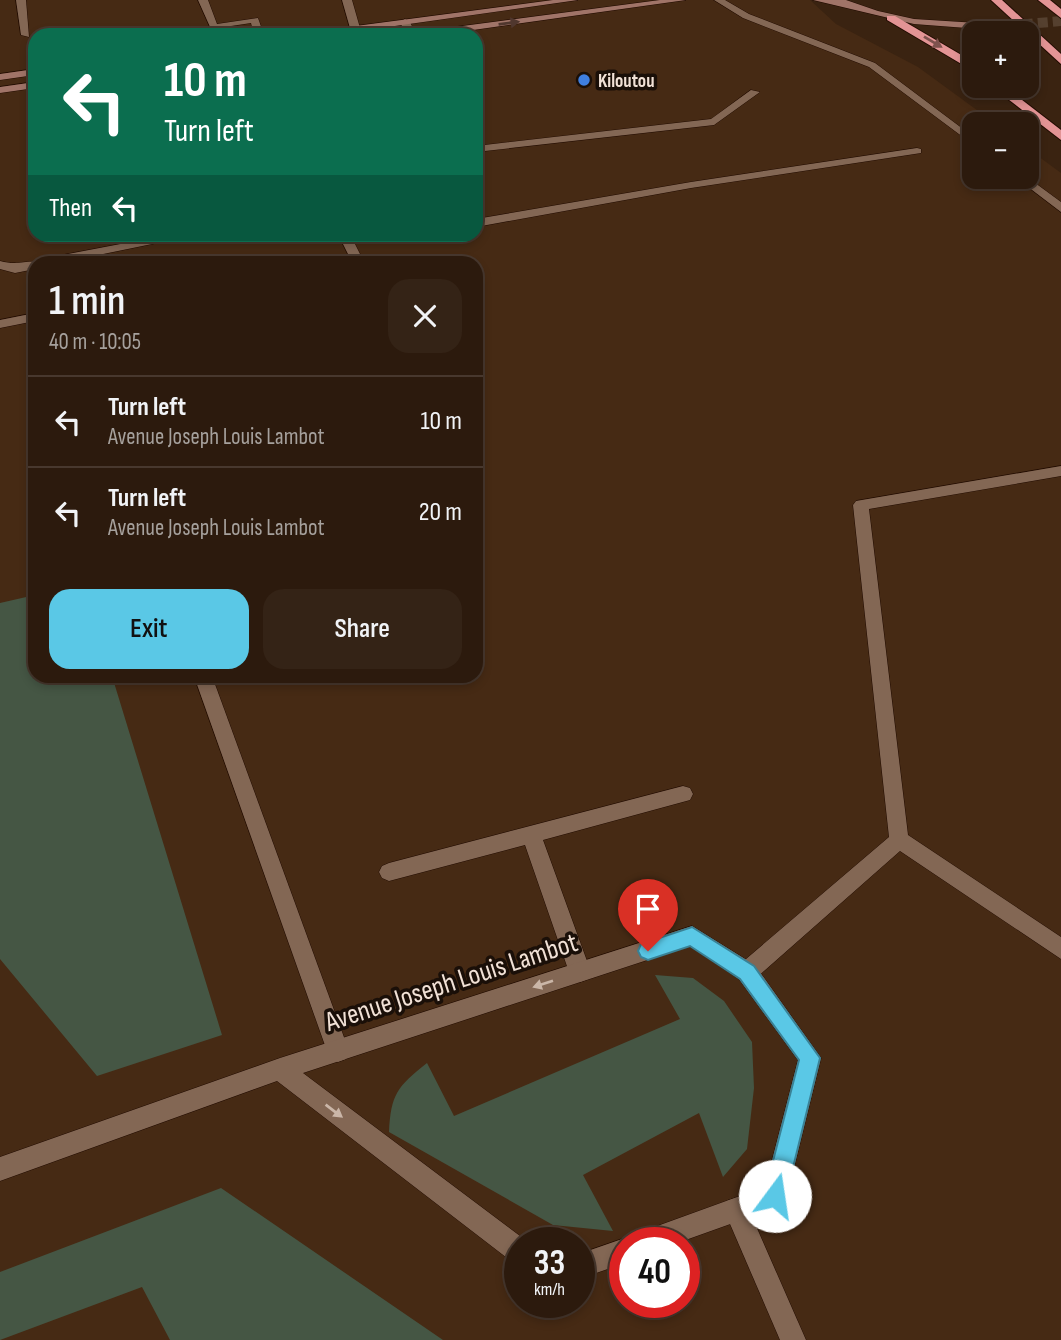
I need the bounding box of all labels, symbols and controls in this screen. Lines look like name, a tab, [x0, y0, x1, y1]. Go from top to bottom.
one-way arrow	[498, 17, 520, 28]
map controls	[962, 21, 1039, 189]
button: +	[962, 21, 1039, 98]
one-way arrow	[924, 36, 943, 49]
text: 10 m	[164, 52, 247, 111]
icon: left	[49, 56, 140, 147]
place label: Kiloutou	[598, 70, 654, 93]
marker: Kiloutou	[576, 72, 592, 88]
text: Turn left	[164, 112, 254, 151]
button: −	[962, 112, 1039, 189]
icon: left	[106, 189, 144, 227]
text: Then	[49, 193, 92, 224]
text: 1 min	[49, 276, 125, 327]
button: close	[388, 279, 462, 353]
text: 40 m · 10:05	[49, 328, 141, 356]
text: Turn left	[108, 392, 186, 423]
icon: left	[49, 403, 87, 441]
text: 10 m	[420, 406, 462, 437]
text: Avenue Joseph Louis Lambot	[108, 423, 325, 451]
text: Turn left	[108, 483, 186, 514]
icon: left	[49, 494, 87, 532]
text: 20 m	[419, 497, 462, 528]
text: Avenue Joseph Louis Lambot	[108, 514, 325, 542]
button: Exit	[49, 589, 249, 669]
button: Share	[263, 589, 462, 669]
pin	[618, 879, 678, 951]
icon: arrive	[629, 890, 667, 928]
street label: Avenue Joseph Louis Lambot	[320, 926, 582, 1039]
one-way arrow	[533, 979, 554, 990]
one-way arrow	[325, 1103, 343, 1118]
position arrow	[738, 1159, 812, 1233]
speed limit sign: 40	[609, 1227, 700, 1318]
text: 33	[534, 1242, 565, 1285]
text: km/h	[534, 1279, 565, 1300]

